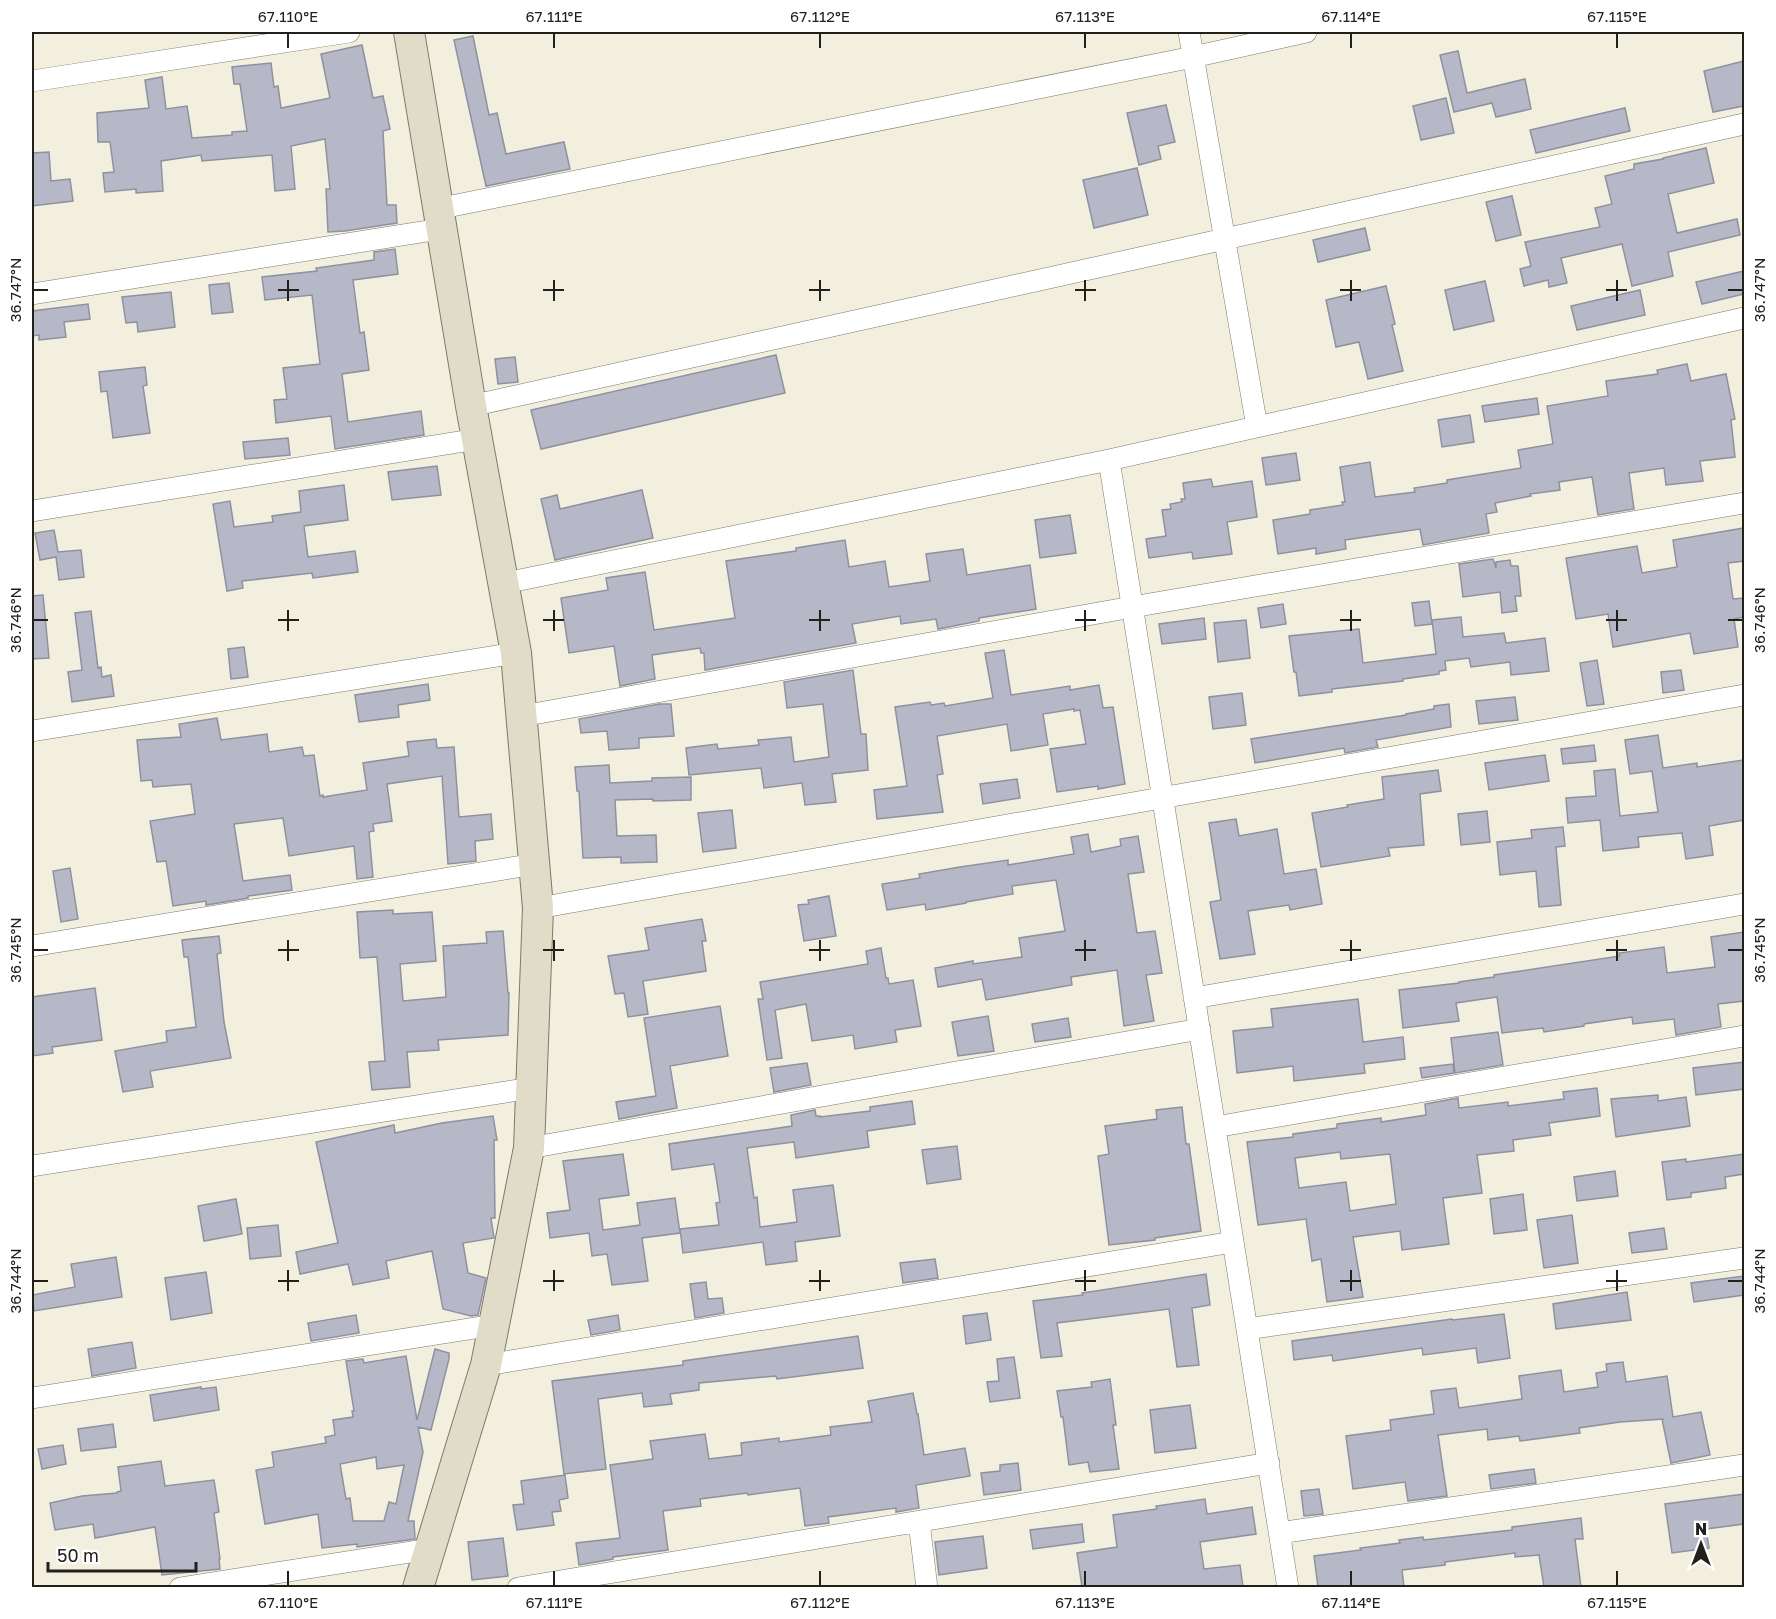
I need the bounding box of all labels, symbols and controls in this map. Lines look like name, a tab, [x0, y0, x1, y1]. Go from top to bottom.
text: 67.110°E	[258, 7, 318, 25]
text: 67.111°E	[525, 7, 583, 25]
text: 67.112°E	[790, 7, 850, 25]
text: 67.113°E	[1055, 7, 1115, 25]
text: 67.114°E	[1321, 7, 1381, 25]
text: 67.115°E	[1587, 7, 1647, 25]
text: 36.747°N	[6, 258, 24, 322]
text: 36.747°N	[1750, 258, 1768, 322]
text: 36.746°N	[6, 587, 24, 653]
text: 36.746°N	[1750, 587, 1768, 653]
text: 36.745°N	[6, 917, 24, 983]
text: 36.745°N	[1750, 917, 1768, 983]
text: 36.744°N	[6, 1248, 24, 1314]
text: 36.744°N	[1750, 1248, 1768, 1314]
north arrow	[1671, 1514, 1731, 1574]
text: N	[1695, 1519, 1707, 1539]
scale bar	[48, 1535, 196, 1573]
text: 50 m	[57, 1544, 99, 1566]
text: 67.110°E	[258, 1593, 318, 1611]
text: 67.111°E	[525, 1593, 583, 1611]
text: 67.112°E	[790, 1593, 850, 1611]
text: 67.113°E	[1055, 1593, 1115, 1611]
text: 67.114°E	[1321, 1593, 1381, 1611]
text: 67.115°E	[1587, 1593, 1647, 1611]

